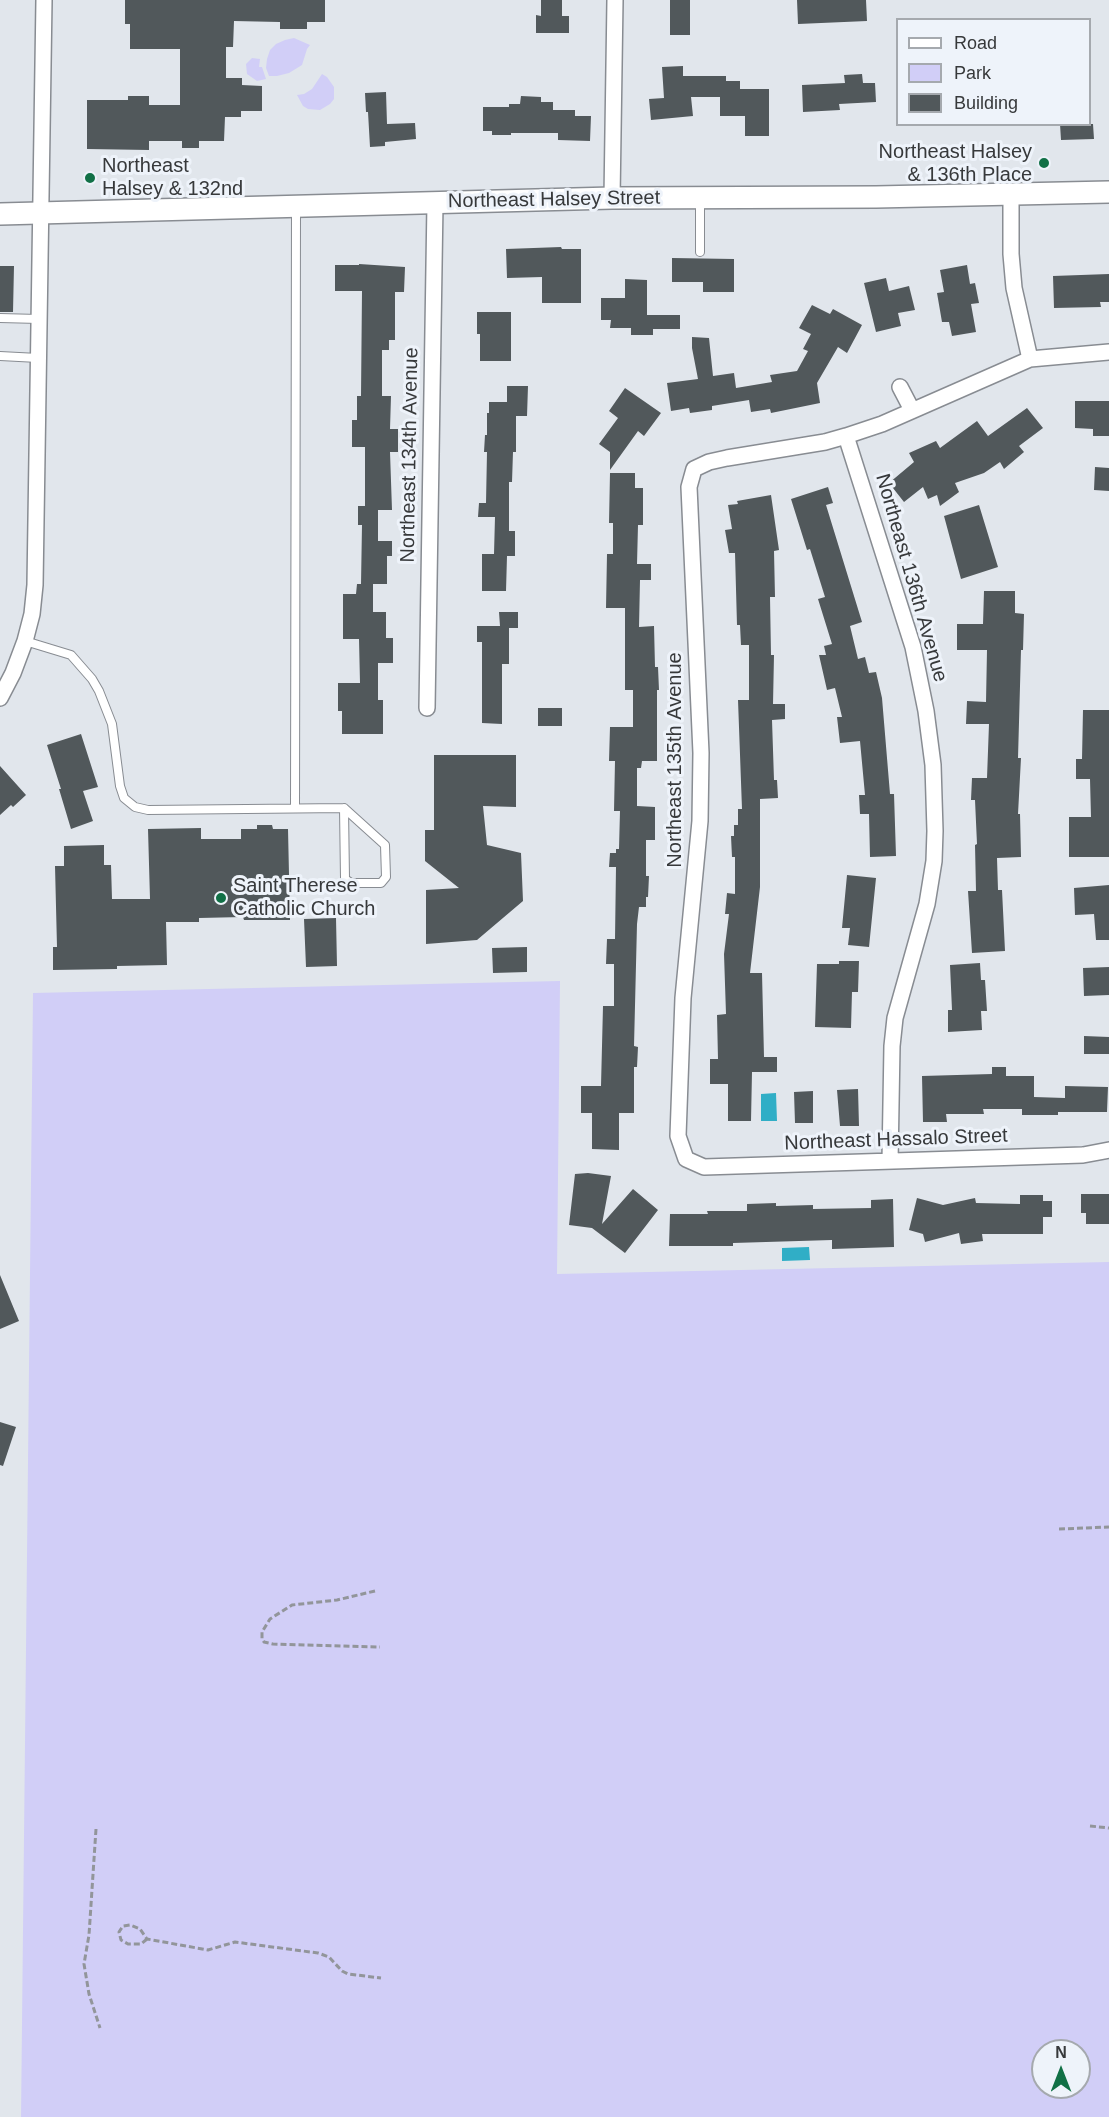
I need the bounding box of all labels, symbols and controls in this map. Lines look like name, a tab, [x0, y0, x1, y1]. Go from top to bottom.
legend	[896, 18, 1091, 126]
text: Road	[954, 33, 997, 53]
text: Park	[954, 63, 991, 83]
text: Building	[954, 93, 1018, 113]
place label: Northeast Halsey & 136th Place	[879, 140, 1032, 187]
place label: Northeast Halsey & 132nd	[102, 154, 243, 201]
marker: Northeast Halsey & 136th Place	[1037, 156, 1051, 170]
marker: Northeast Halsey & 132nd	[83, 171, 97, 185]
street label: Northeast Halsey Street	[448, 186, 660, 214]
street label: Northeast 134th Avenue	[396, 347, 424, 563]
street label: Northeast 136th Avenue	[870, 471, 952, 685]
street label: Northeast 135th Avenue	[663, 652, 687, 868]
place label: Saint Therese Catholic Church	[233, 874, 375, 921]
marker: Saint Therese Catholic Church	[214, 891, 228, 905]
street label: Northeast Hassalo Street	[784, 1124, 1008, 1156]
north arrow	[1031, 2039, 1091, 2099]
text: N	[1055, 2044, 1067, 2061]

